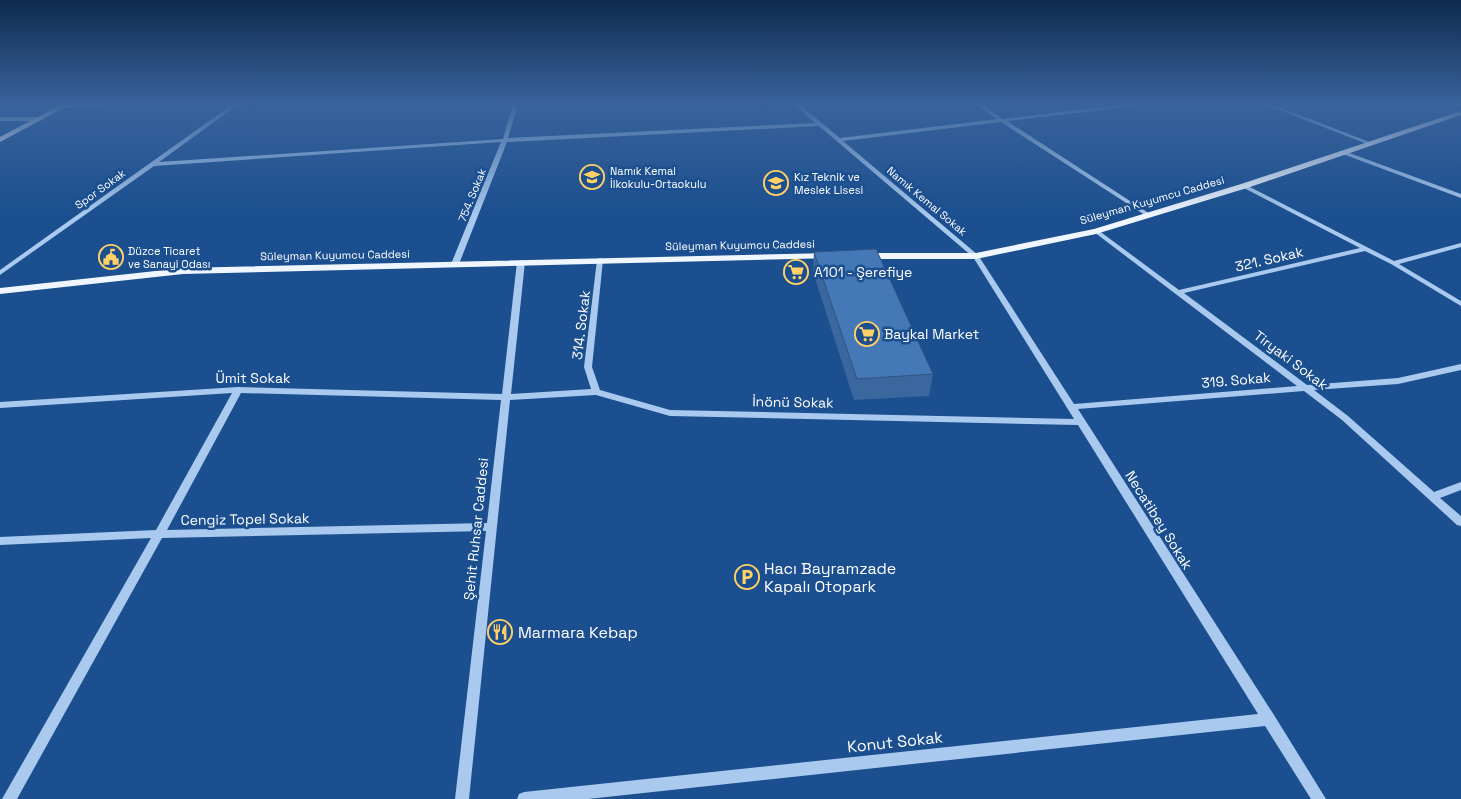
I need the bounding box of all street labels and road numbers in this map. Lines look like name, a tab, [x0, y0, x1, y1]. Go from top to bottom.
street label: Namık Kemal Sokak	[884, 163, 970, 239]
street label: Spor Sokak	[72, 166, 128, 212]
street label: 754. Sokak	[455, 166, 489, 224]
street label: Süleyman Kuyumcu Caddesi	[1078, 173, 1226, 227]
street label: Süleyman Kuyumcu Caddesi	[665, 237, 815, 253]
street label: 321. Sokak	[1233, 242, 1305, 276]
street label: Süleyman Kuyumcu Caddesi	[260, 247, 410, 263]
street label: 314. Sokak	[568, 289, 594, 361]
street label: Tiryaki Sokak	[1250, 326, 1332, 394]
street label: 319. Sokak	[1201, 368, 1272, 392]
street label: Ümit Sokak	[215, 369, 291, 387]
street label: İnönü Sokak	[752, 392, 834, 412]
street label: Şehit Ruhsar Caddesi	[460, 457, 492, 601]
street label: Necatibey Sokak	[1121, 467, 1197, 573]
street label: Cengiz Topel Sokak	[180, 509, 310, 529]
street label: Konut Sokak	[846, 726, 944, 757]

